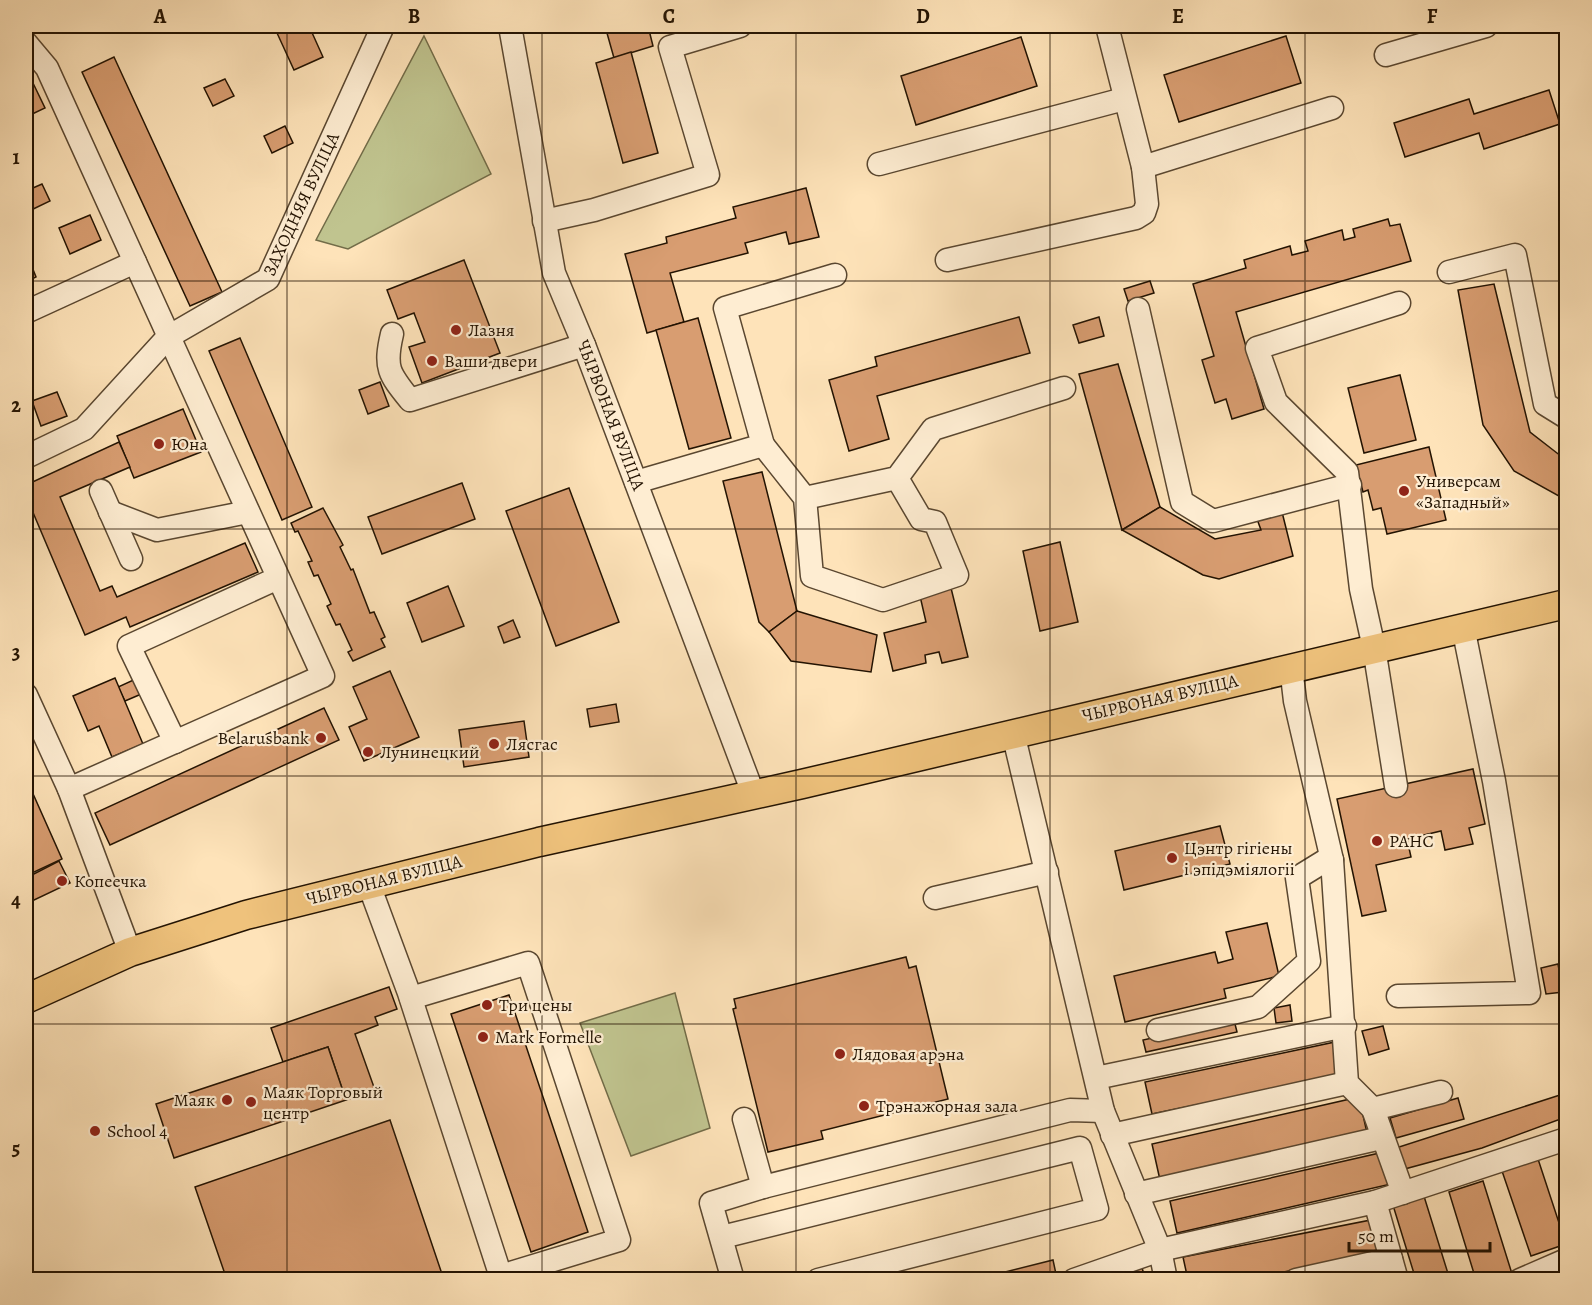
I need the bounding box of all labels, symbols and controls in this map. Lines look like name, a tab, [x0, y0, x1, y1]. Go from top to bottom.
text: A	[153, 3, 167, 30]
text: B	[408, 3, 420, 30]
text: C	[663, 3, 675, 30]
text: D	[916, 3, 930, 30]
text: E	[1172, 3, 1184, 30]
text: F	[1427, 3, 1438, 30]
street label: ЗАХОДНЯЯ ВУЛІЦА	[257, 128, 345, 280]
text: 1	[12, 144, 20, 171]
place label: Лазня	[468, 318, 515, 342]
marker: Лазня	[449, 323, 463, 337]
street label: ЧЫРВОНАЯ ВУЛІЦА	[571, 336, 651, 494]
place label: Ваши двери	[444, 349, 538, 373]
marker: Ваши двери	[425, 354, 439, 368]
text: 2	[11, 392, 21, 419]
place label: Юна	[171, 432, 208, 456]
marker: Юна	[152, 437, 166, 451]
place label: Универсам «Западный»	[1416, 469, 1510, 514]
marker: Универсам «Западный»	[1397, 484, 1411, 498]
text: 3	[12, 639, 20, 666]
street label: ЧЫРВОНАЯ ВУЛІЦА	[1080, 668, 1241, 728]
place label: Belarusbank	[217, 726, 309, 750]
marker: Belarusbank	[314, 731, 328, 745]
place label: Лясгас	[506, 732, 558, 756]
marker: Лясгас	[487, 737, 501, 751]
place label: Лунинецкий	[380, 740, 480, 764]
marker: Лунинецкий	[361, 745, 375, 759]
place label: РАНС	[1389, 829, 1434, 853]
marker: РАНС	[1370, 834, 1384, 848]
place label: Цэнтр гігіены і эпідэміялогіі	[1184, 836, 1295, 881]
street label: ЧЫРВОНАЯ ВУЛІЦА	[304, 849, 465, 911]
marker: Цэнтр гігіены і эпідэміялогіі	[1165, 851, 1179, 865]
place label: Копеечка	[74, 869, 147, 893]
marker: Копеечка	[55, 874, 69, 888]
text: 4	[11, 887, 21, 914]
place label: Три цены	[499, 993, 573, 1017]
marker: Три цены	[480, 998, 494, 1012]
place label: Mark Formelle	[495, 1025, 602, 1049]
marker: Mark Formelle	[476, 1030, 490, 1044]
place label: Лядовая арэна	[852, 1042, 965, 1066]
marker: Лядовая арэна	[833, 1047, 847, 1061]
place label: Маяк Торговый центр	[263, 1080, 383, 1125]
place label: Маяк	[174, 1088, 215, 1112]
marker: Маяк	[220, 1093, 234, 1107]
place label: Трэнажорная зала	[876, 1094, 1019, 1118]
marker: Маяк Торговый центр	[244, 1095, 258, 1109]
marker: Трэнажорная зала	[857, 1099, 871, 1113]
place label: School 4	[107, 1119, 167, 1143]
marker: School 4	[88, 1124, 102, 1138]
text: 5	[12, 1135, 20, 1162]
scale bar	[1349, 1215, 1490, 1253]
text: 50 m	[1358, 1224, 1394, 1248]

